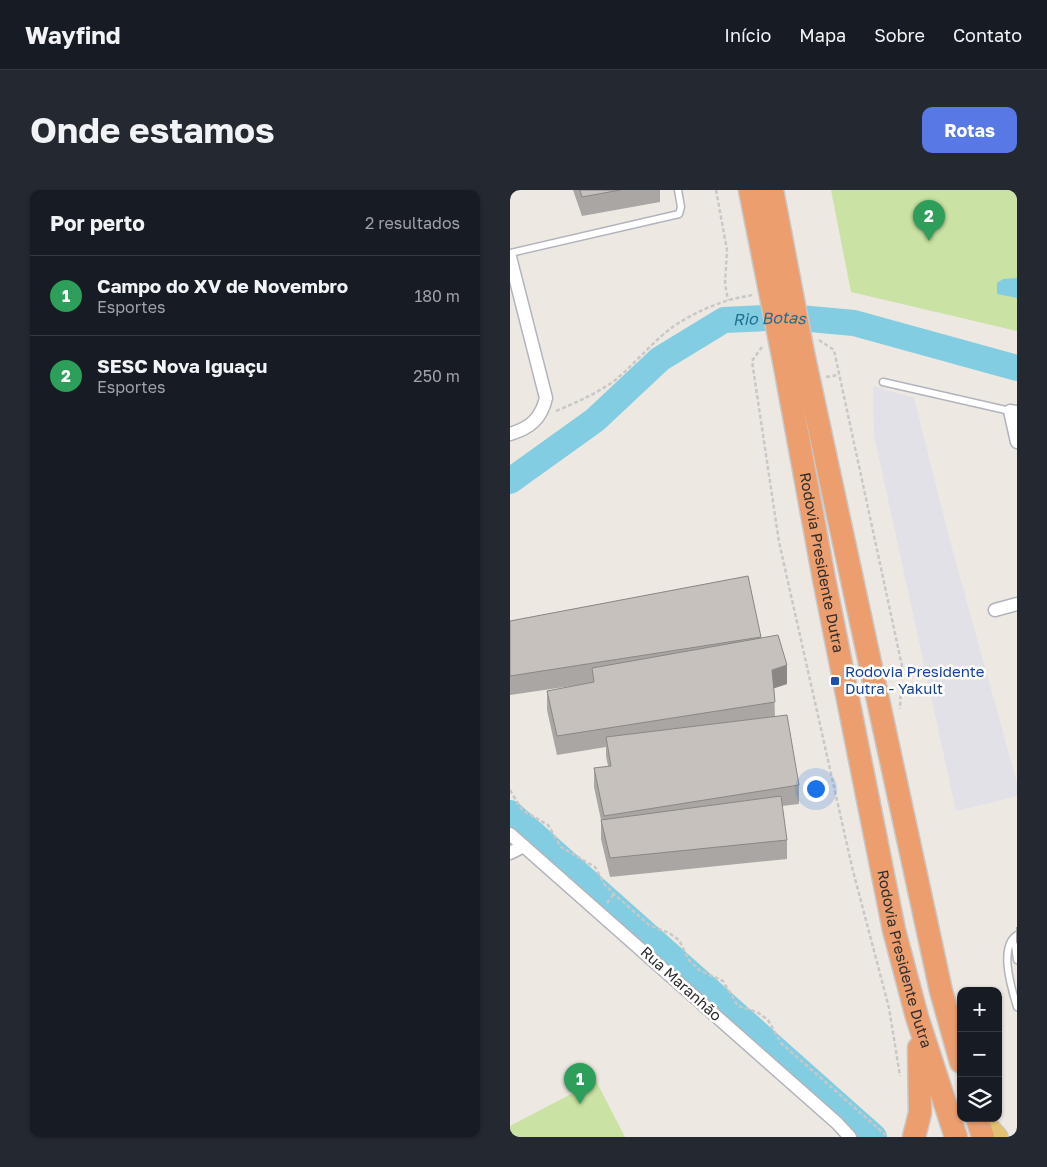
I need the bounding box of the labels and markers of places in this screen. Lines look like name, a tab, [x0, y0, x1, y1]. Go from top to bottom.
pin: 2	[913, 200, 945, 241]
place label: Rodovia Presidente Dutra - Yakult	[845, 662, 985, 697]
marker: Rodovia Presidente Dutra - Yakult	[829, 675, 841, 687]
pin: 1	[564, 1063, 596, 1104]

